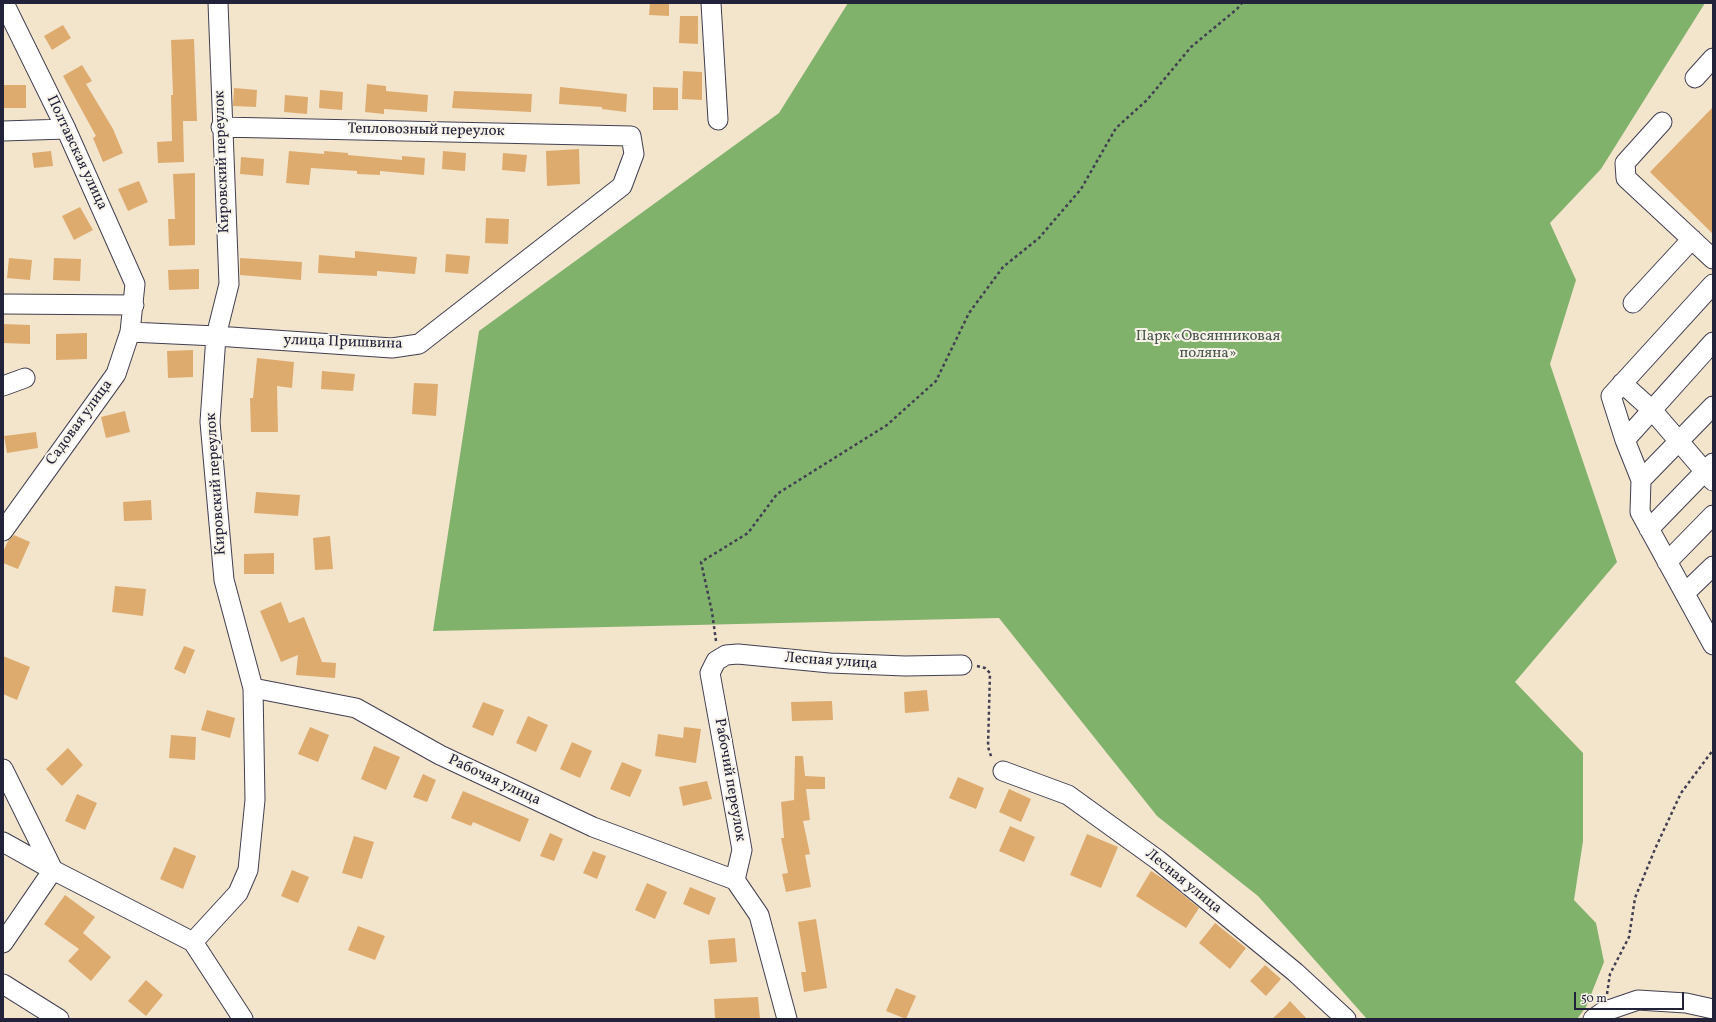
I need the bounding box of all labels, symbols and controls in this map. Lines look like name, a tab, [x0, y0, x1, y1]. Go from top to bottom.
street label: Кировский переулок	[212, 90, 234, 234]
street label: Полтавская улица	[42, 93, 110, 213]
street label: Тепловозный переулок	[347, 121, 505, 141]
park label: Парк «Овсянниковая поляна»	[1136, 328, 1280, 363]
street label: улица Пришвина	[283, 332, 403, 354]
street label: Садовая улица	[43, 377, 117, 469]
street label: Кировский переулок	[203, 412, 231, 556]
street label: Лесная улица	[784, 650, 878, 674]
street label: Рабочий переулок	[709, 717, 749, 843]
street label: Рабочая улица	[445, 752, 543, 810]
street label: Лесная улица	[1141, 846, 1225, 918]
scale bar	[1576, 984, 1686, 1010]
text: 50 m	[1581, 991, 1607, 1007]

